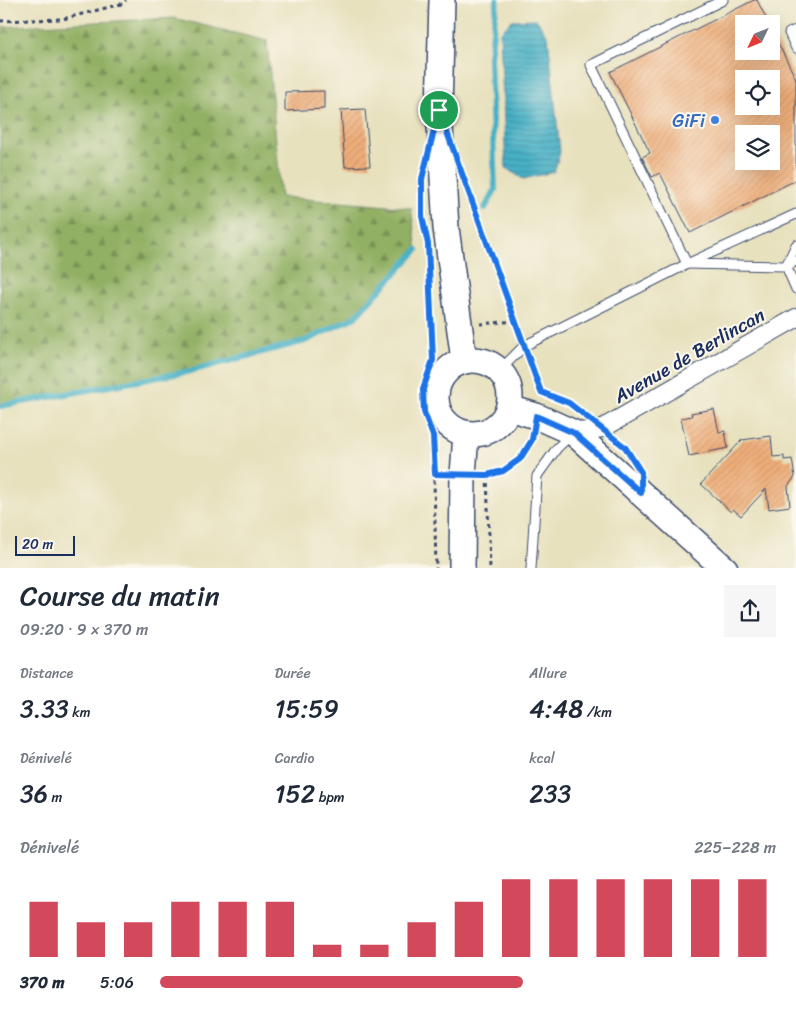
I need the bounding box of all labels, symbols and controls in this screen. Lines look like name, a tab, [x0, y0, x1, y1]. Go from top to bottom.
north arrow	[735, 15, 780, 60]
map controls	[735, 15, 780, 170]
button: locate	[735, 70, 780, 115]
pin	[418, 89, 460, 131]
icon: arrive	[425, 96, 453, 124]
place label: GiFi	[672, 104, 706, 137]
marker: GiFi	[709, 114, 721, 126]
button: layers	[735, 125, 780, 170]
street label: Avenue de Berlincan	[606, 299, 771, 413]
text: 20 m	[22, 532, 53, 557]
scale bar	[15, 534, 75, 557]
text: Course du matin	[20, 571, 220, 620]
button: share	[724, 585, 776, 637]
text: 09:20 · 9 × 370 m	[20, 615, 148, 644]
text: Distance	[20, 661, 73, 686]
text: Durée	[275, 661, 311, 686]
text: Allure	[529, 661, 567, 686]
text: 3.33	[20, 686, 69, 731]
text: 15:59	[275, 686, 339, 731]
text: 4:48	[529, 686, 583, 731]
text: km	[69, 700, 91, 725]
text: /km	[583, 700, 612, 725]
text: Dénivelé	[20, 746, 72, 771]
text: Cardio	[275, 746, 314, 771]
text: kcal	[529, 746, 555, 771]
text: 36	[20, 771, 48, 816]
text: 152	[275, 771, 315, 816]
text: 233	[529, 771, 571, 816]
text: m	[48, 785, 62, 810]
text: bpm	[315, 785, 345, 810]
text: Dénivelé	[20, 833, 79, 862]
text: 225–228 m	[694, 833, 776, 862]
text: 370 m	[20, 968, 64, 997]
text: 5:06	[100, 968, 134, 997]

